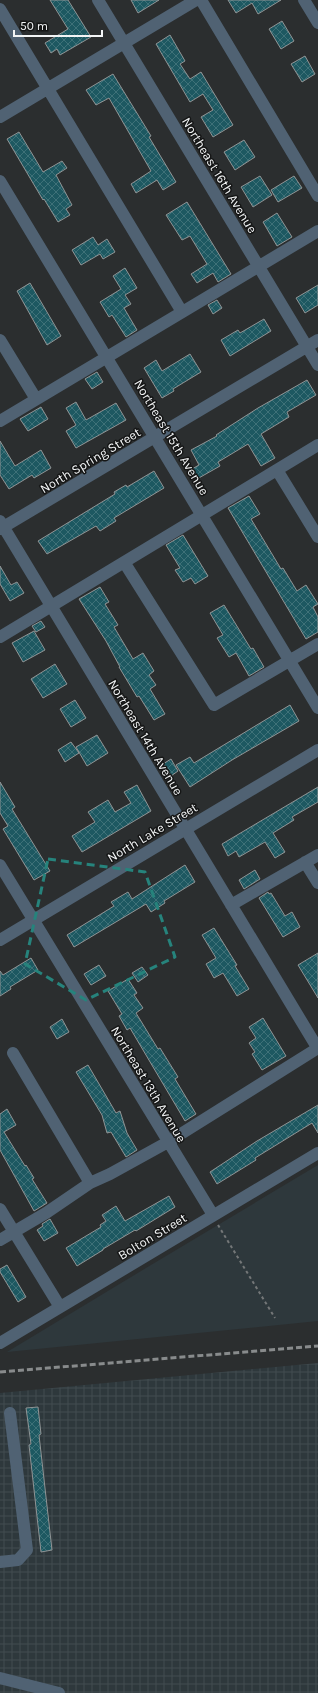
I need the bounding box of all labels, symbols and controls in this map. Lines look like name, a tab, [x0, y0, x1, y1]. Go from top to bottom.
scale bar	[14, 12, 102, 38]
text: 50 m	[20, 19, 48, 33]
street label: Northeast 16th Avenue	[179, 115, 260, 236]
street label: Northeast 15th Avenue	[131, 377, 212, 498]
street label: North Spring Street	[37, 424, 143, 496]
street label: Northeast 14th Avenue	[105, 677, 186, 798]
street label: North Lake Street	[104, 800, 200, 865]
street label: Northeast 13th Avenue	[108, 1024, 189, 1145]
street label: Bolton Street	[115, 1210, 189, 1263]

